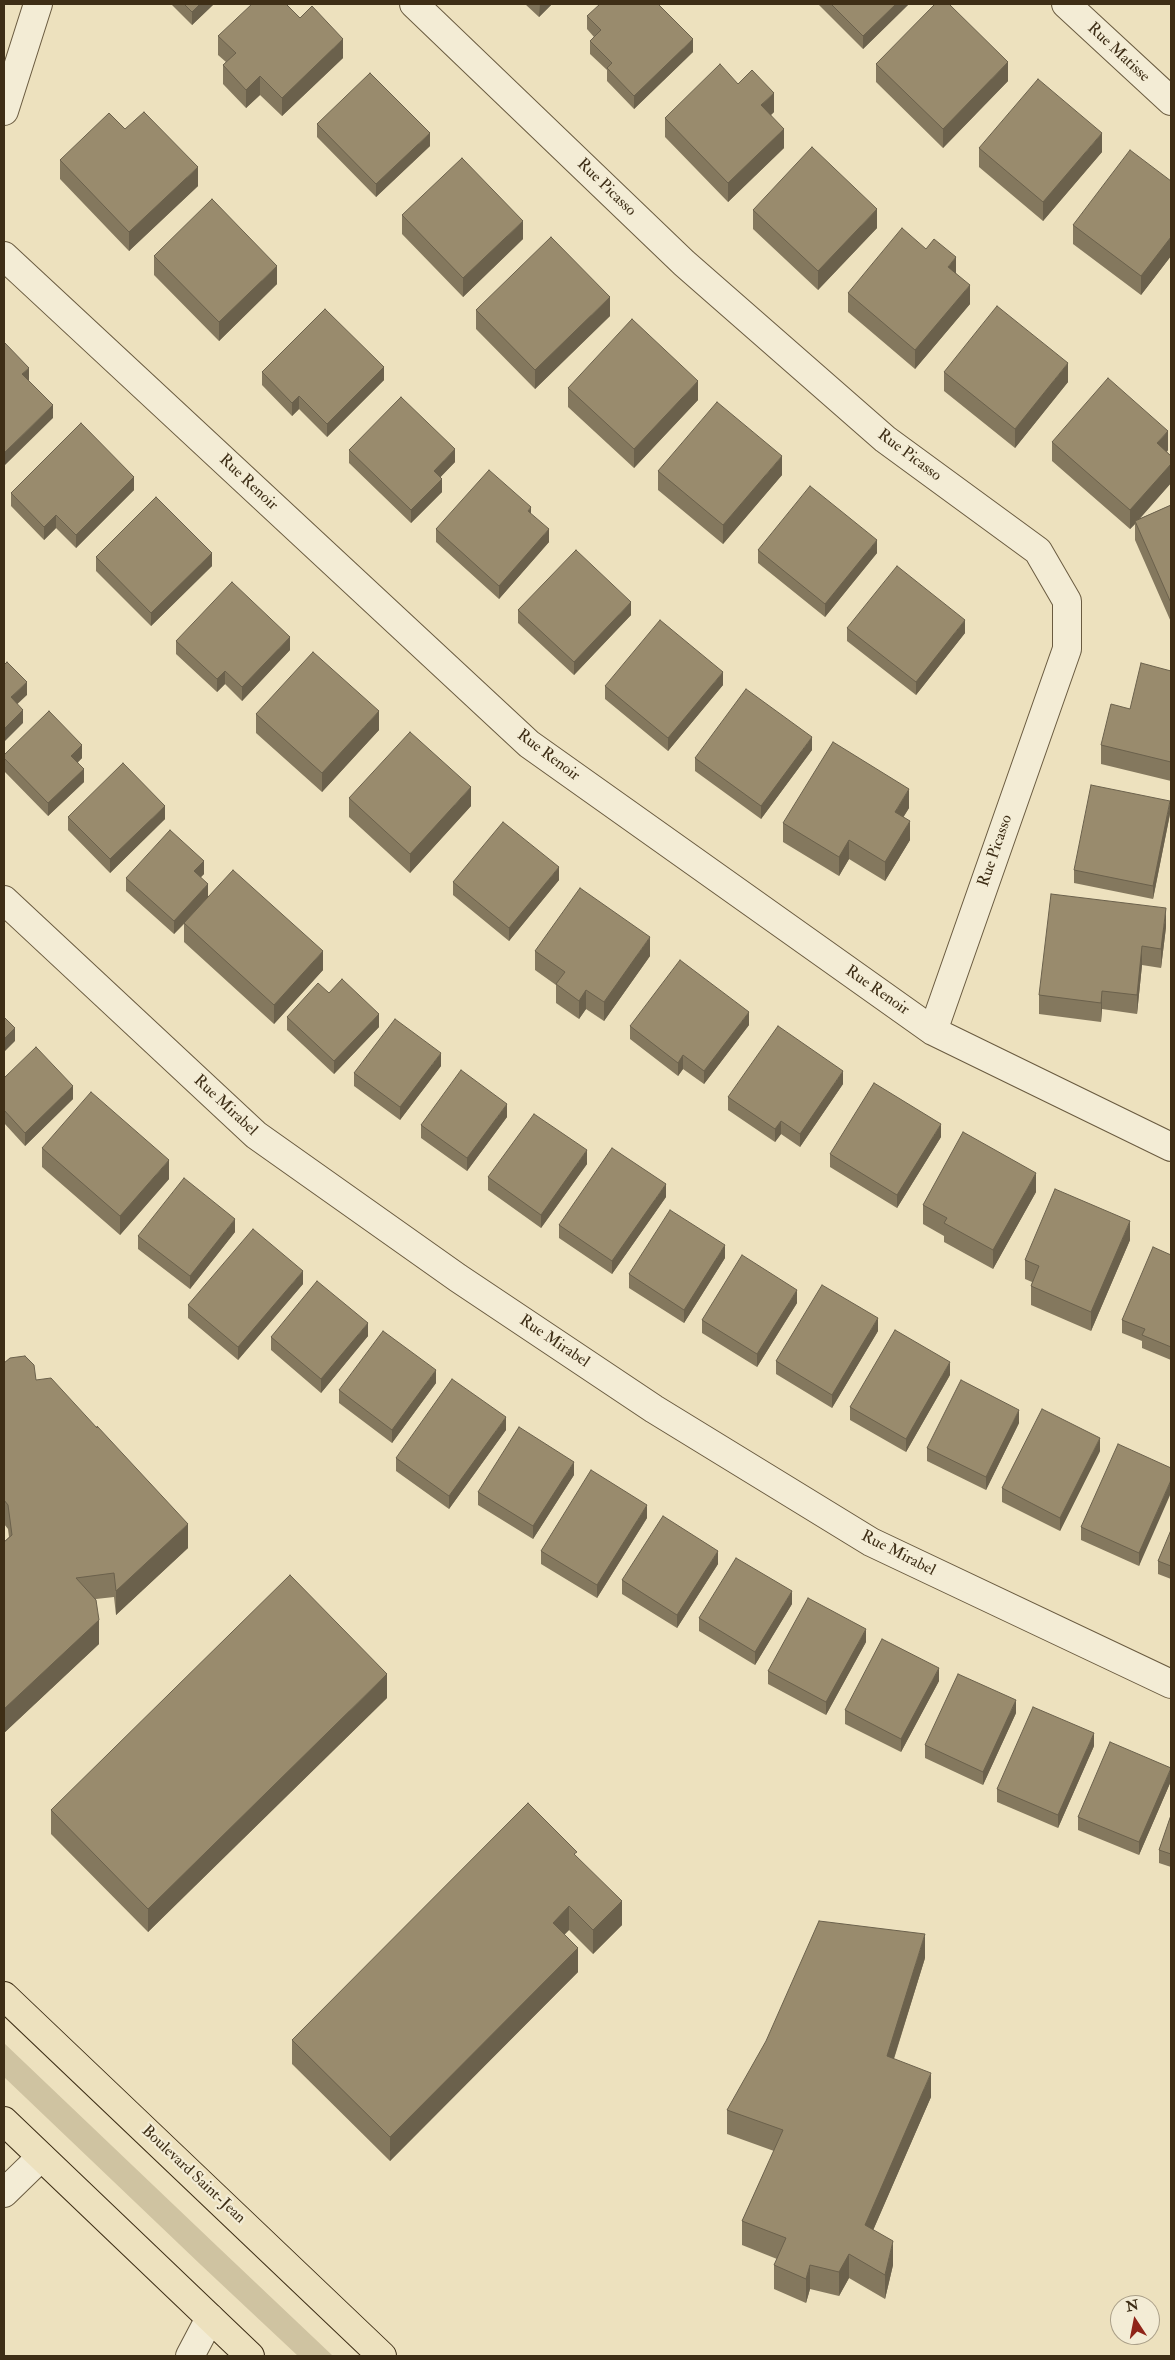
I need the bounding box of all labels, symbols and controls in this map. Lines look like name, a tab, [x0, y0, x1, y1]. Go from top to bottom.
street label: Rue Matisse	[1083, 19, 1153, 87]
street label: Rue Picasso	[572, 155, 640, 221]
street label: Rue Picasso	[873, 426, 945, 486]
street label: Rue Renoir	[214, 451, 282, 515]
street label: Rue Renoir	[513, 726, 583, 786]
street label: Rue Picasso	[975, 813, 1017, 889]
street label: Rue Renoir	[841, 962, 913, 1020]
street label: Rue Mirabel	[189, 1072, 261, 1140]
street label: Rue Mirabel	[515, 1312, 593, 1372]
street label: Rue Mirabel	[858, 1527, 938, 1581]
street label: Boulevard Saint-Jean	[137, 2122, 249, 2228]
north arrow	[1110, 2295, 1160, 2345]
text: N	[1124, 2296, 1140, 2315]

